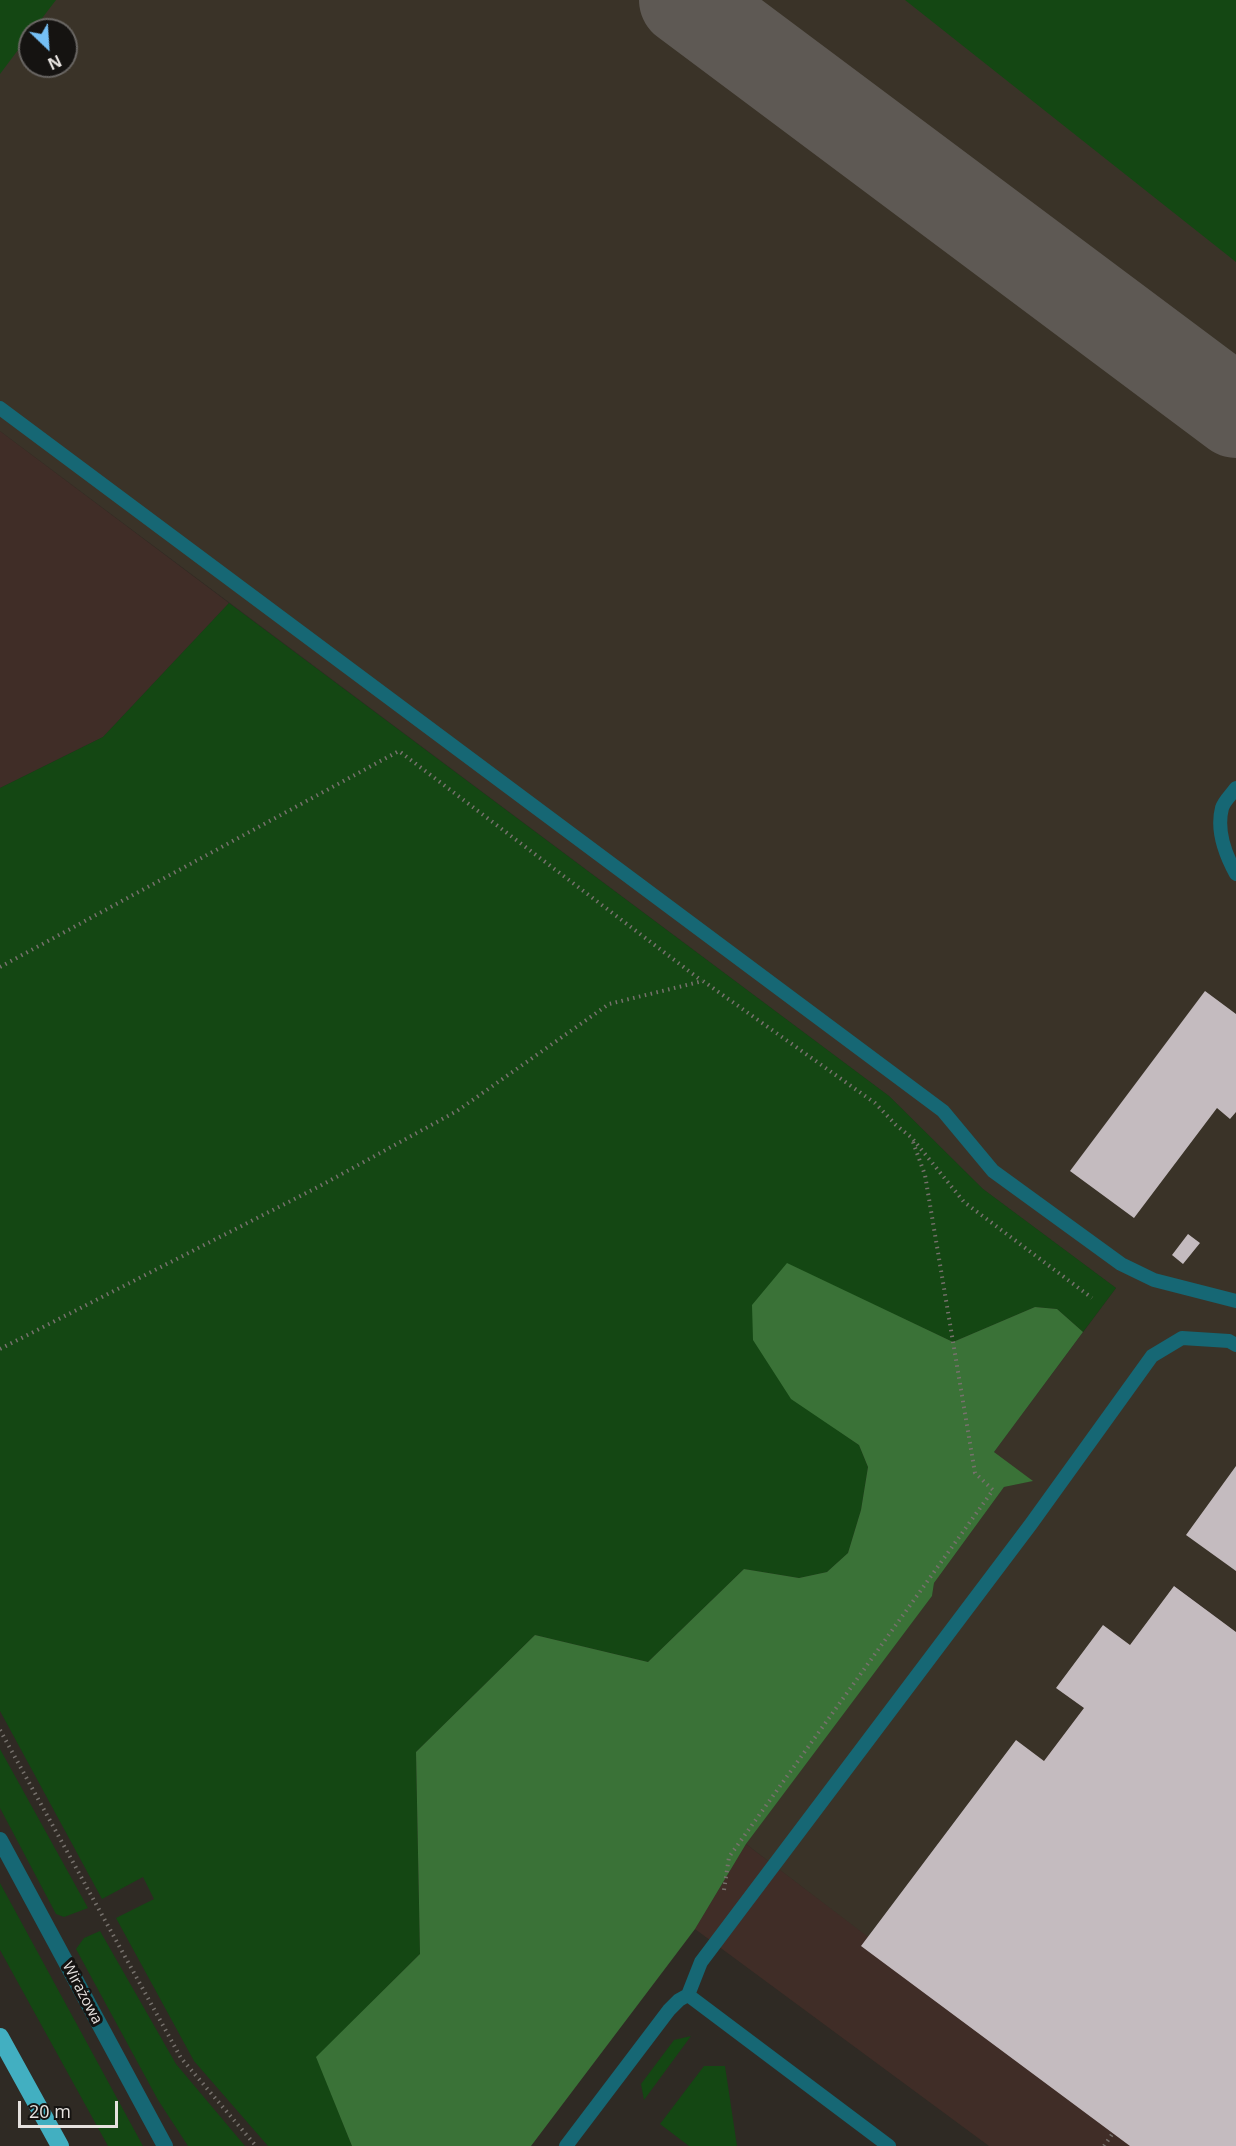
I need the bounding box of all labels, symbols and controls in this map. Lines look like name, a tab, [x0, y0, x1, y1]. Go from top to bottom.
north arrow	[18, 18, 78, 78]
text: N	[44, 50, 65, 75]
street label: Wirażowa	[58, 1959, 106, 2027]
scale bar	[21, 2089, 122, 2127]
text: 20 m	[29, 2099, 71, 2123]

